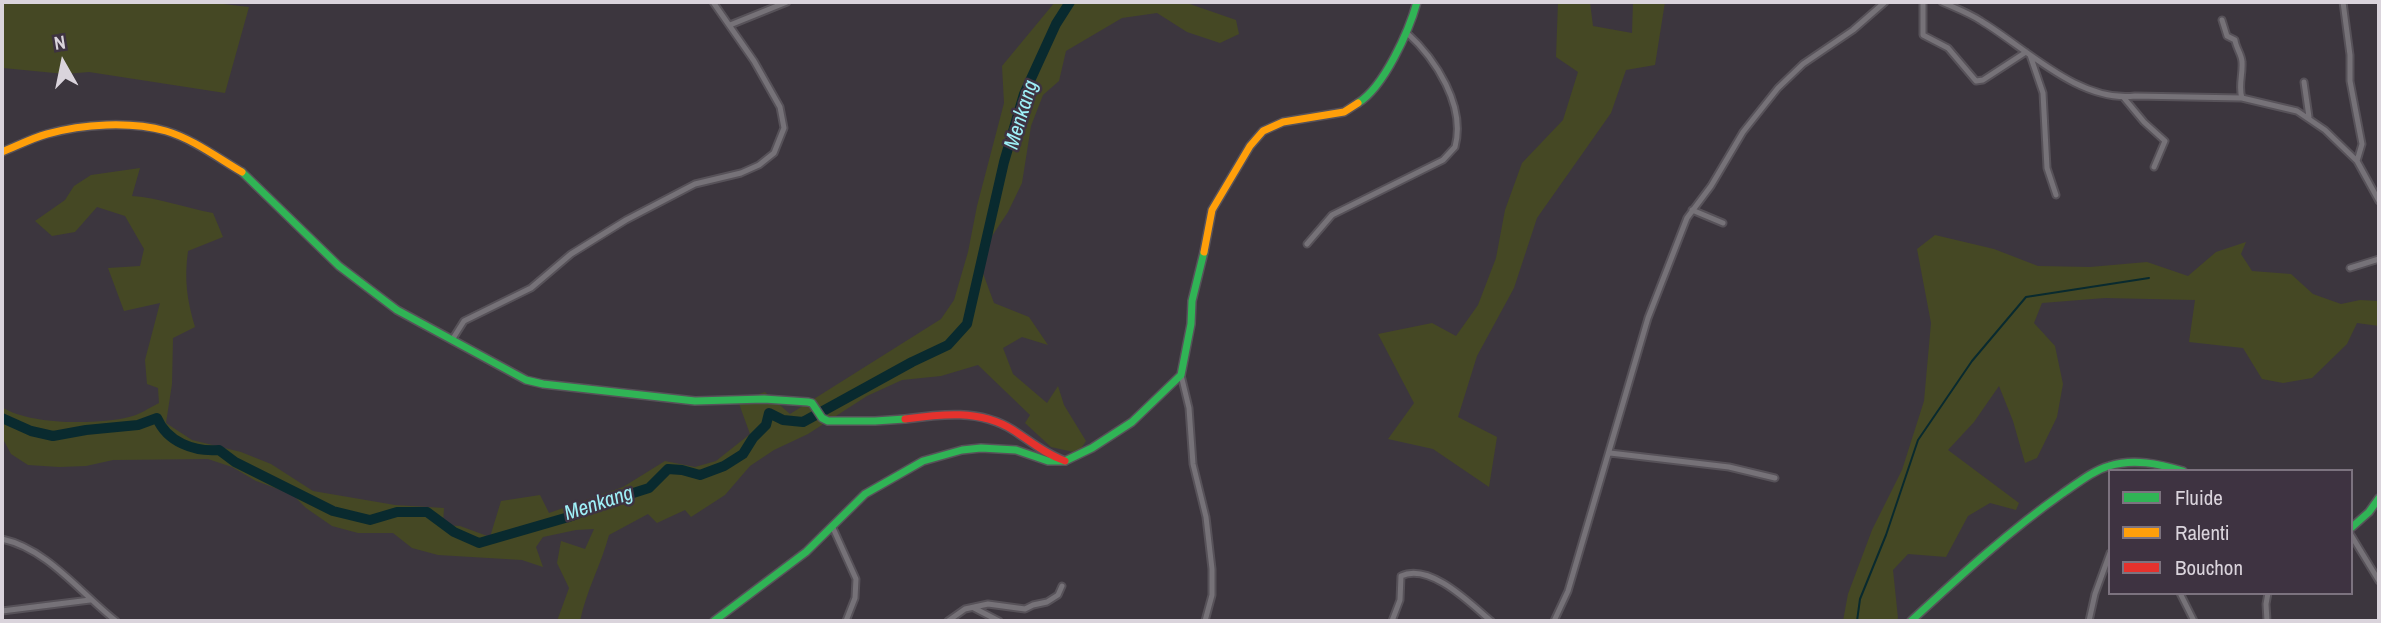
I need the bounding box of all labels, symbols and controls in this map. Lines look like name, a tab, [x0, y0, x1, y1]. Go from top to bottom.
north arrow	[28, 28, 98, 98]
text: N	[52, 29, 67, 56]
water label: Menkang	[1000, 77, 1044, 153]
legend	[2108, 469, 2353, 595]
water label: Menkang	[561, 481, 637, 527]
text: Fluide	[2175, 483, 2223, 512]
text: Ralenti	[2175, 518, 2230, 547]
text: Bouchon	[2175, 553, 2243, 582]

